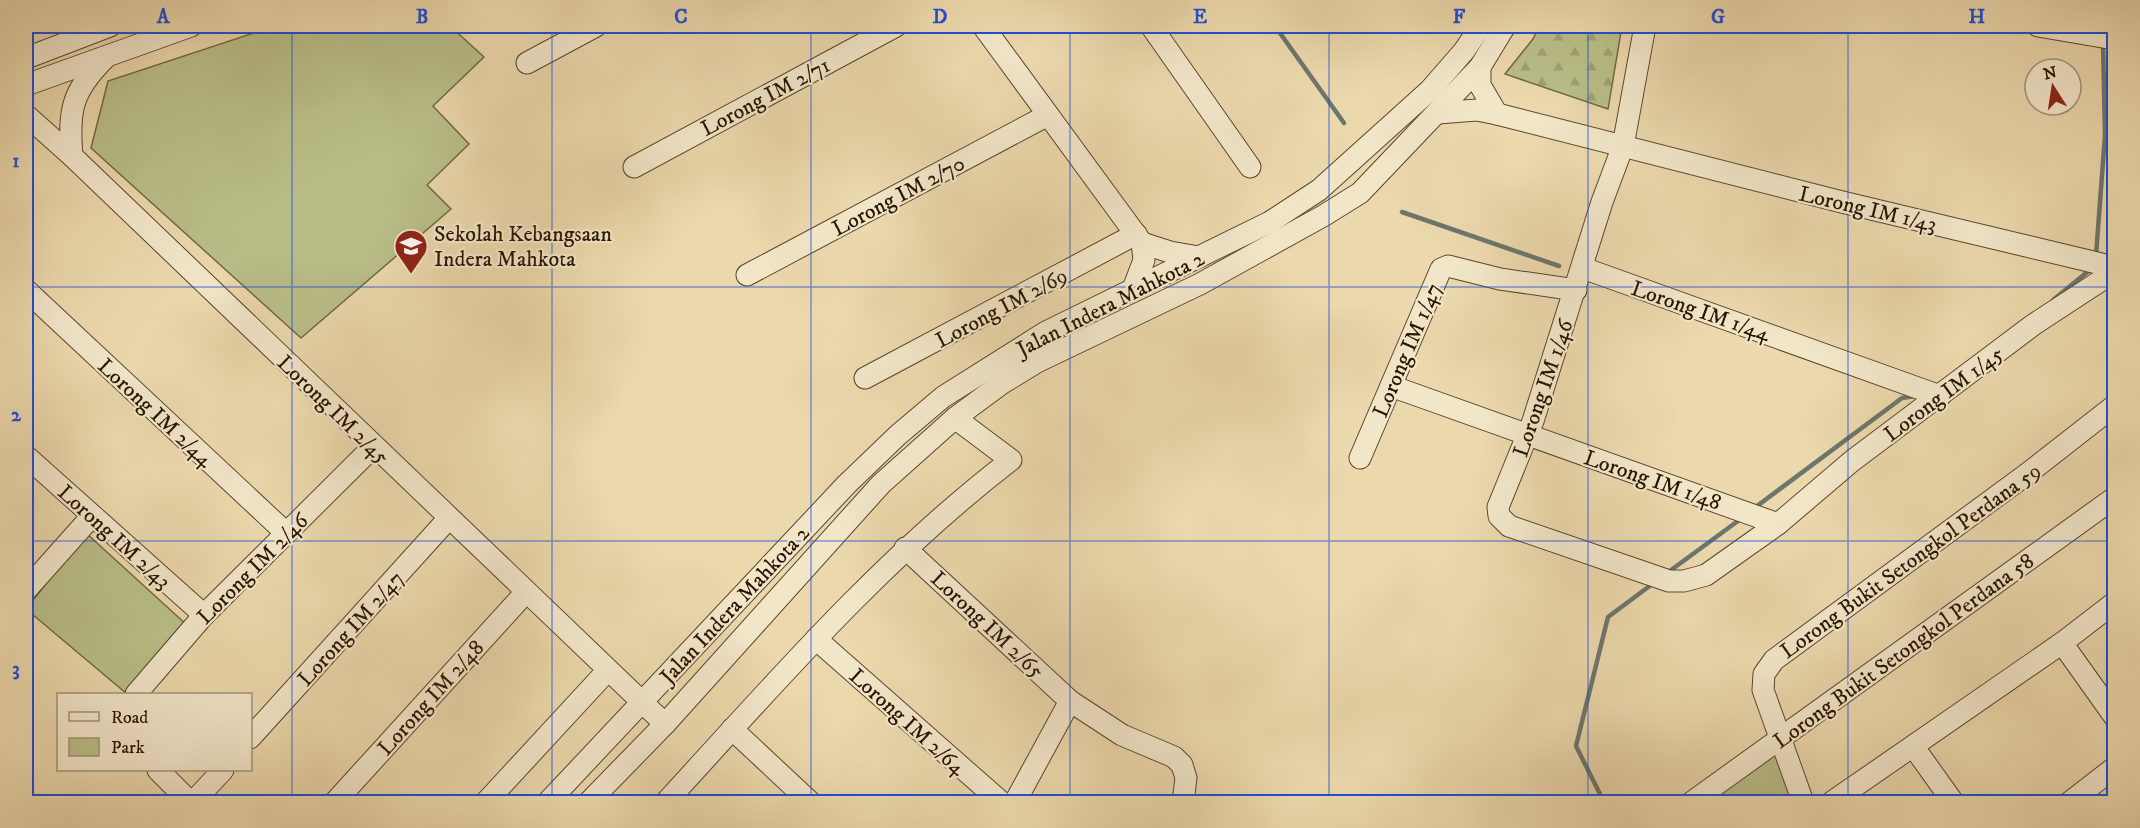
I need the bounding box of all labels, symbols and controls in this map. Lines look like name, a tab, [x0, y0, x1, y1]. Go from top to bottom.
text: A	[156, 5, 171, 30]
text: B	[416, 5, 428, 30]
text: C	[674, 5, 688, 30]
text: D	[933, 5, 948, 30]
text: E	[1193, 5, 1207, 30]
text: F	[1453, 5, 1466, 30]
text: G	[1711, 5, 1725, 30]
text: H	[1969, 5, 1986, 30]
street label: Lorong IM 2/71	[696, 52, 835, 143]
north arrow	[2023, 57, 2083, 117]
text: N	[2042, 62, 2059, 84]
text: 1	[12, 149, 20, 174]
street label: Lorong IM 2/70	[828, 150, 970, 243]
street label: Lorong IM 1/43	[1796, 180, 1939, 238]
place label: Sekolah Kebangsaan Indera Mahkota	[434, 221, 612, 273]
school or university icon: Sekolah Kebangsaan Indera Mahkota	[393, 228, 429, 275]
street label: Jalan Indera Mahkota 2	[1011, 245, 1209, 364]
street label: Lorong IM 2/69	[931, 262, 1072, 354]
street label: Lorong IM 1/44	[1628, 275, 1775, 348]
street label: Lorong IM 1/47	[1367, 279, 1448, 422]
street label: Lorong IM 1/46	[1507, 315, 1580, 461]
street label: Lorong IM 1/45	[1879, 340, 2009, 448]
street label: Lorong IM 2/45	[271, 350, 395, 470]
street label: Lorong IM 2/44	[92, 353, 219, 474]
text: 2	[11, 403, 22, 428]
street label: Lorong IM 1/48	[1580, 444, 1725, 517]
street label: Lorong Bukit Setongkol Perdana 59	[1775, 457, 2047, 665]
street label: Lorong IM 2/43	[52, 479, 176, 595]
street label: Lorong IM 2/46	[192, 507, 316, 630]
street label: Jalan Indera Mahkota 2	[653, 520, 816, 691]
street label: Lorong Bukit Setongkol Perdana 58	[1768, 547, 2040, 755]
street label: Lorong IM 2/47	[292, 566, 410, 692]
street label: Lorong IM 2/65	[925, 566, 1049, 685]
street label: Lorong IM 2/48	[372, 635, 490, 761]
text: 3	[12, 657, 20, 682]
street label: Lorong IM 2/64	[843, 663, 972, 782]
legend	[57, 693, 252, 771]
text: Road	[111, 707, 148, 729]
text: Park	[111, 737, 145, 759]

